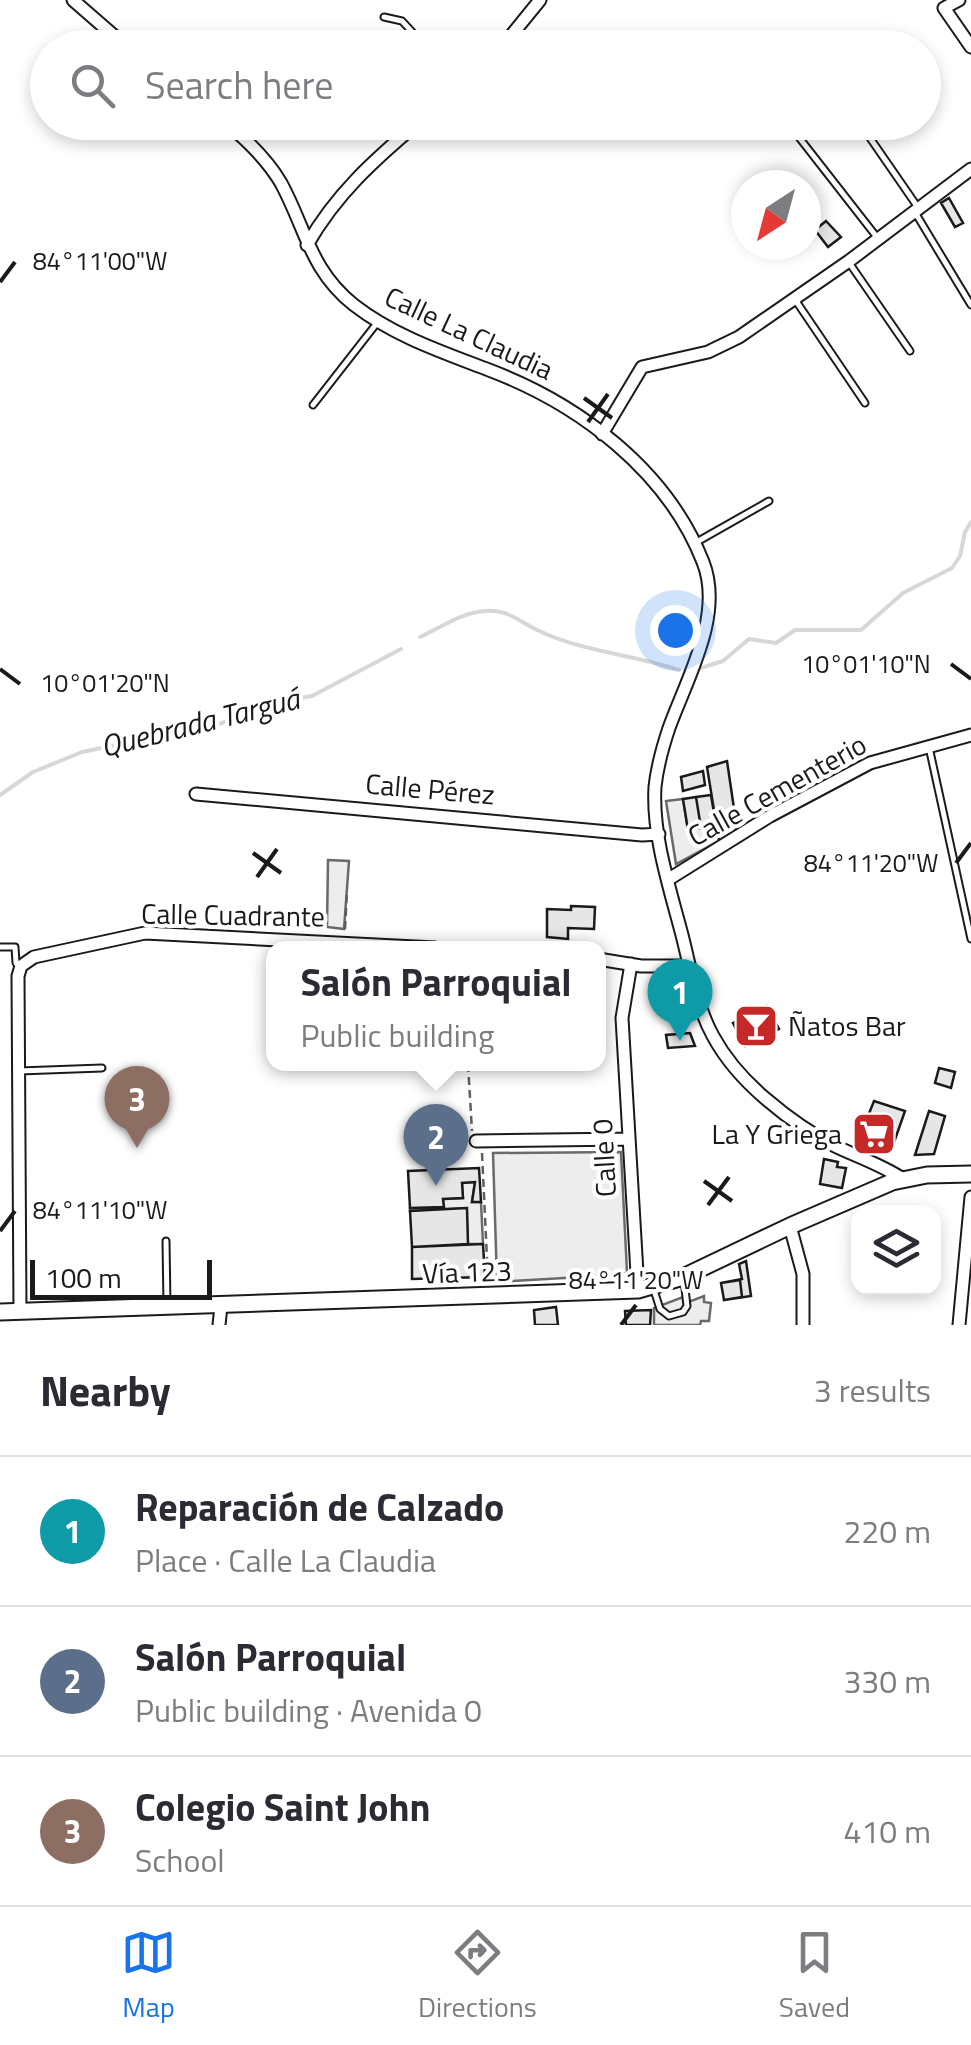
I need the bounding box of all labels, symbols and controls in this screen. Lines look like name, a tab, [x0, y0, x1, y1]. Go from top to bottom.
search box	[30, 30, 941, 140]
text: Search here	[145, 56, 333, 114]
icon: search	[65, 58, 120, 113]
north arrow	[731, 170, 821, 260]
text: 84°11'00"W	[33, 242, 167, 280]
street label: Calle La Claudia	[378, 275, 561, 390]
your location	[650, 605, 701, 656]
text: 10°01'10"N	[801, 645, 931, 683]
text: 10°01'20"N	[40, 664, 170, 702]
water label: Quebrada Targuá	[96, 674, 307, 769]
street label: Calle Cementerio	[679, 723, 874, 857]
street label: Calle Pérez	[364, 761, 496, 816]
text: 84°11'20"W	[804, 844, 938, 882]
street label: Calle Cuadrante	[141, 891, 325, 938]
popup	[266, 941, 606, 1071]
text: Salón Parroquial	[300, 953, 572, 1011]
pin: 1	[648, 958, 712, 1041]
bar icon: Ñatos Bar	[733, 1003, 779, 1049]
place label: Ñatos Bar	[788, 1004, 906, 1047]
text: Public building	[300, 1011, 494, 1059]
pin: 3	[104, 1066, 170, 1148]
pin: 2	[404, 1104, 468, 1186]
supermarket icon: La Y Griega	[851, 1111, 897, 1157]
place label: La Y Griega	[712, 1112, 842, 1155]
street label: Calle 0	[580, 1118, 627, 1198]
text: 84°11'10"W	[33, 1191, 167, 1229]
map controls	[851, 1205, 941, 1295]
button: layers	[851, 1205, 941, 1295]
street label: Vía 123	[421, 1248, 513, 1295]
scale bar	[30, 1255, 212, 1300]
text: 100 m	[45, 1256, 122, 1299]
text: 84°11'20"W	[569, 1261, 703, 1299]
text: Nearby	[40, 1358, 171, 1422]
text: 3 results	[814, 1366, 931, 1414]
text: Reparación de Calzado	[135, 1478, 504, 1536]
text: 1	[64, 1507, 81, 1555]
text: 220 m	[843, 1507, 931, 1555]
text: Place · Calle La Claudia	[135, 1536, 436, 1584]
text: Salón Parroquial	[135, 1628, 406, 1686]
text: 2	[64, 1657, 81, 1705]
text: 330 m	[843, 1657, 931, 1705]
text: Public building · Avenida 0	[135, 1686, 482, 1734]
text: Colegio Saint John	[135, 1778, 431, 1836]
text: 3	[64, 1807, 81, 1855]
text: 410 m	[843, 1807, 931, 1855]
text: School	[135, 1836, 225, 1884]
tab: Map	[121, 1925, 176, 2028]
tab: Directions	[418, 1925, 537, 2028]
tab: Saved	[779, 1925, 850, 2028]

